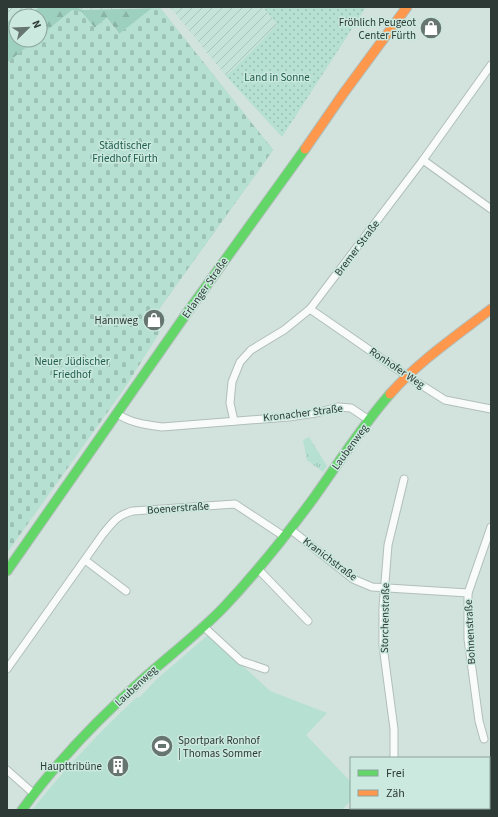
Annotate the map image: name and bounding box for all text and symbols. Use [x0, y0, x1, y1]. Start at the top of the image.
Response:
north arrow [8, 8, 48, 48]
place label: Fröhlich Peugeot Center Fürth [339, 15, 416, 43]
shop icon: Fröhlich Peugeot Center Fürth [418, 15, 444, 41]
text: N [28, 18, 45, 31]
park label: Land in Sonne [244, 70, 310, 85]
park label: Städtischer Friedhof Fürth [92, 138, 158, 166]
street label: Bremer Straße [331, 217, 383, 279]
street label: Erlanger Straße [178, 254, 232, 321]
shop icon: Hannweg [141, 307, 167, 333]
place label: Hannweg [94, 313, 138, 328]
street label: Ronhofer Weg [366, 344, 428, 392]
park label: Neuer Jüdischer Friedhof [35, 354, 110, 382]
street label: Kronacher Straße [262, 401, 344, 425]
street label: Laubenweg [328, 421, 372, 473]
street label: Boenerstraße [146, 498, 210, 518]
street label: Kranichstraße [300, 534, 361, 585]
street label: Storchenstraße [377, 582, 393, 653]
street label: Bohnenstraße [461, 599, 479, 665]
street label: Laubenweg [111, 662, 161, 710]
sports icon: Sportpark Ronhof | Thomas Sommer [149, 733, 175, 759]
place label: Sportpark Ronhof | Thomas Sommer [178, 733, 262, 761]
building icon: Haupttribüne [105, 753, 131, 779]
legend [350, 757, 490, 809]
place label: Haupttribüne [40, 759, 103, 774]
text: Frei [386, 765, 405, 782]
text: Zäh [386, 785, 405, 802]

